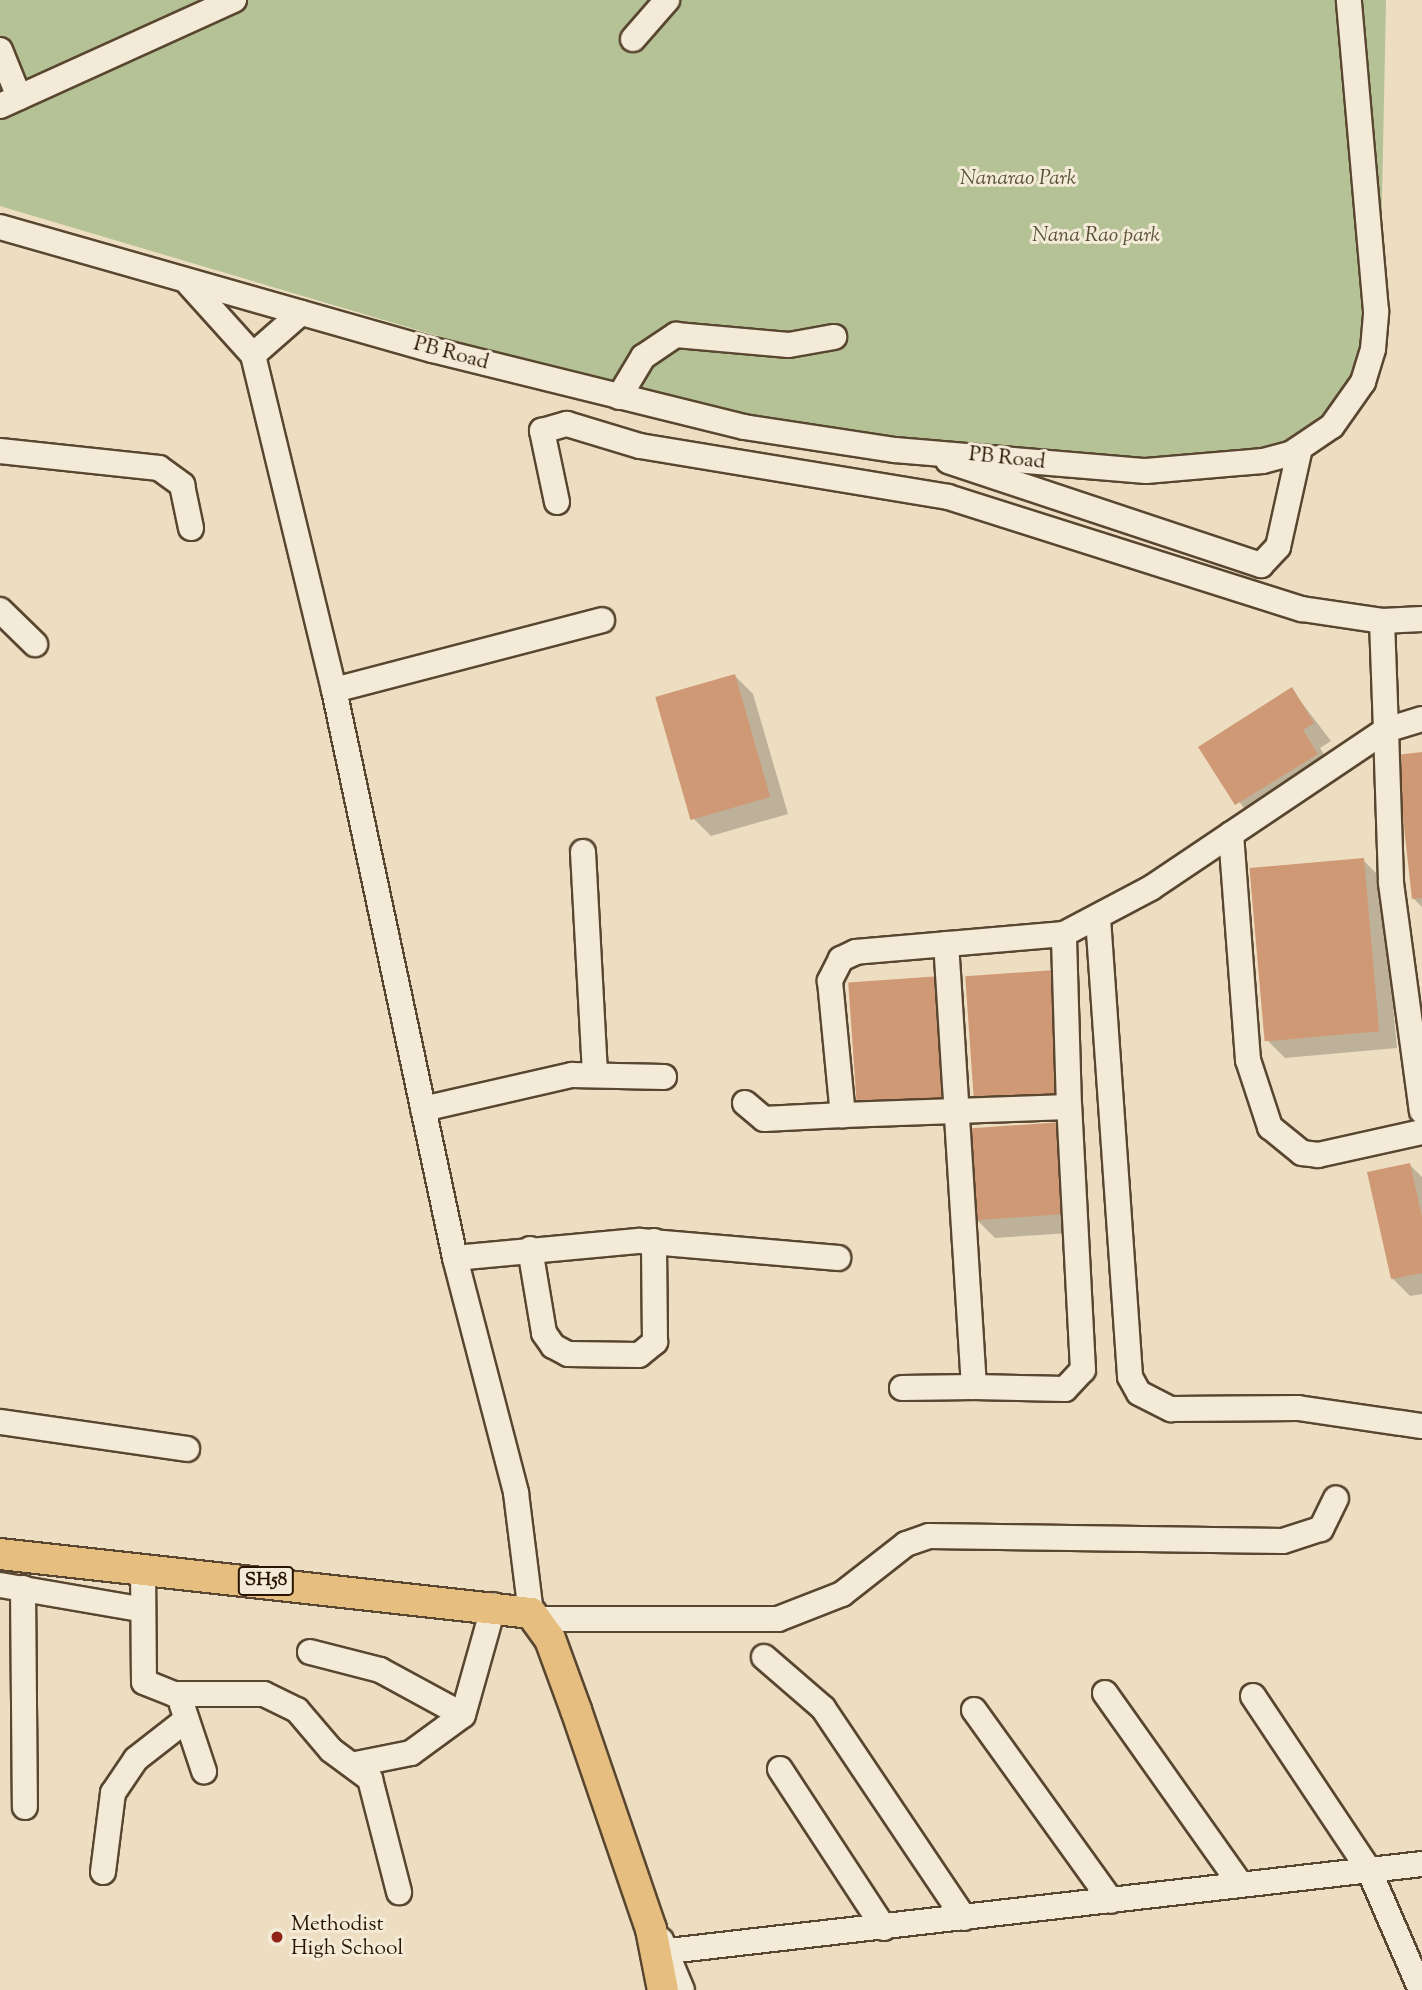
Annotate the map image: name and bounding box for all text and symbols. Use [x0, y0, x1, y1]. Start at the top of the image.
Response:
park label: Nanarao Park [960, 166, 1076, 192]
park label: Nana Rao park [1032, 223, 1160, 249]
street label: PB Road [411, 332, 491, 376]
street label: PB Road [968, 442, 1046, 476]
road number: SH58 [236, 1566, 296, 1596]
place label: Methodist High School [291, 1912, 403, 1962]
marker: Methodist High School [269, 1929, 285, 1945]

